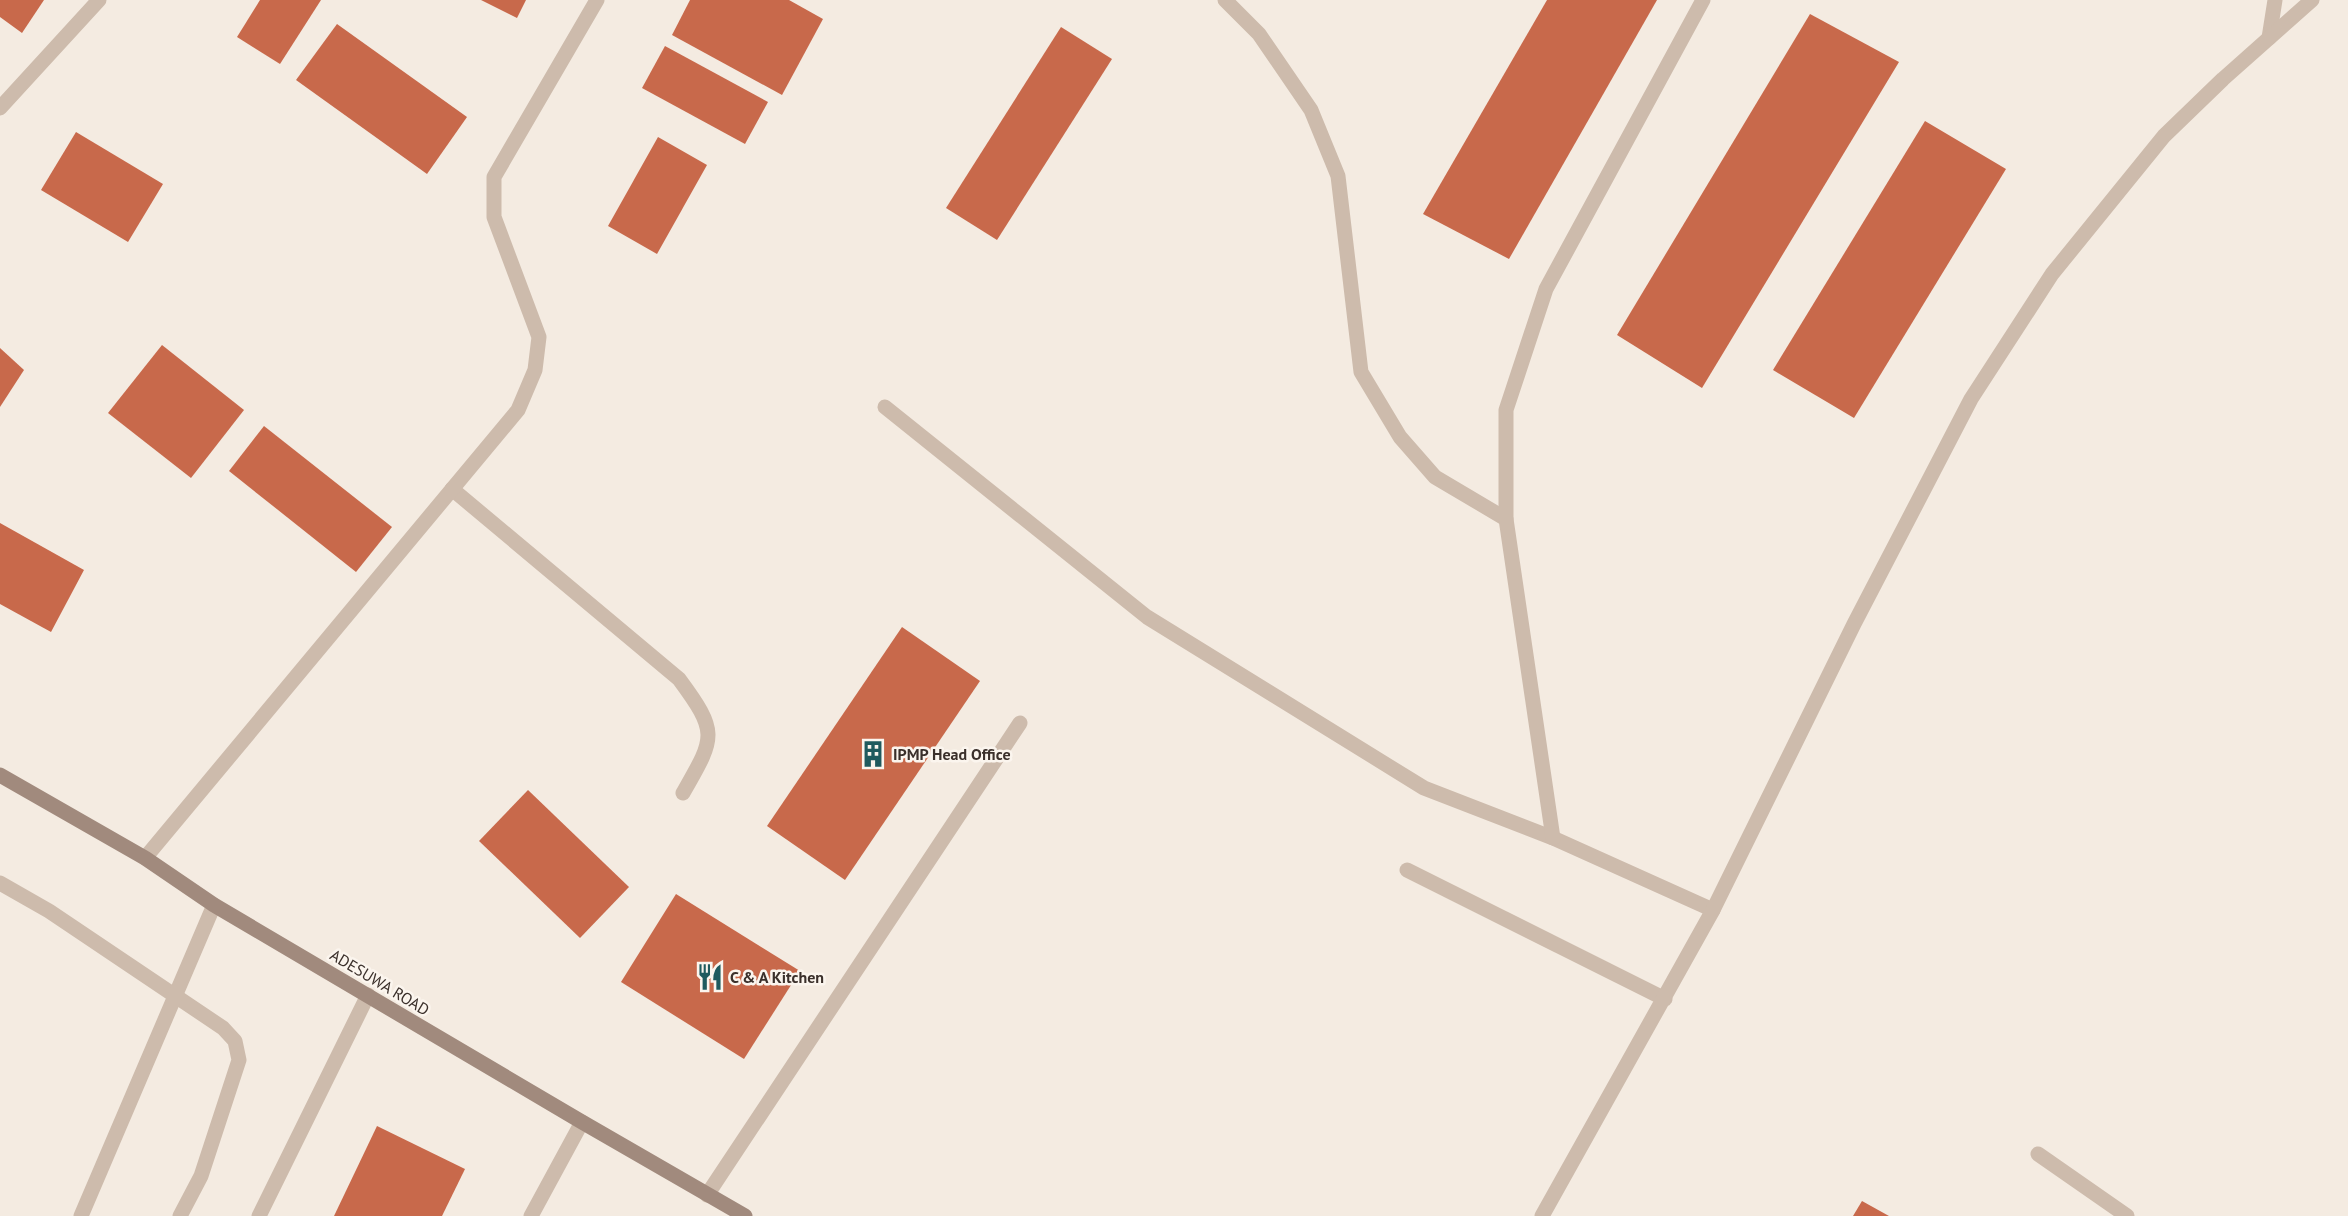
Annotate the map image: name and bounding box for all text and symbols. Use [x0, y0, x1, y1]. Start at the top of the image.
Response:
building icon: IPMP Head Office [858, 739, 888, 769]
place label: IPMP Head Office [893, 744, 1011, 764]
street label: ADESUWA ROAD [327, 945, 433, 1019]
restaurant icon: C & A Kitchen [695, 962, 725, 992]
place label: C & A Kitchen [730, 967, 824, 987]

